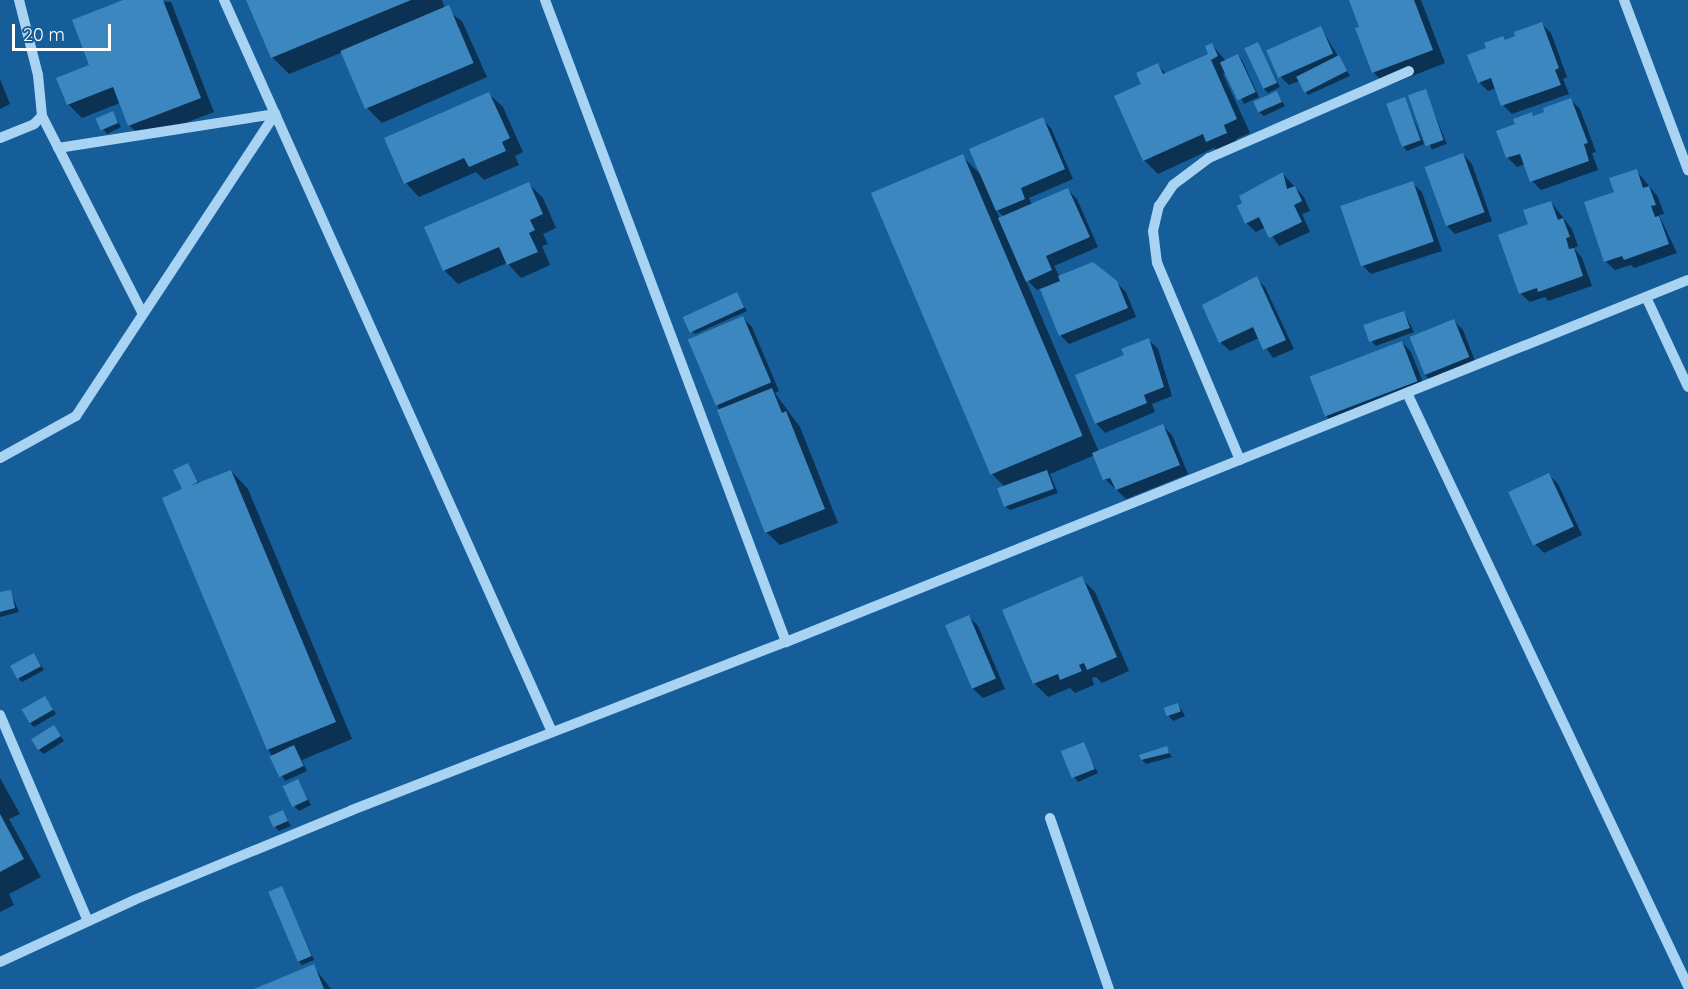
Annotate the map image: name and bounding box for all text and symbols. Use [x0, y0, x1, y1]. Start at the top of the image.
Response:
scale bar [15, 12, 114, 50]
text: 20 m [23, 23, 65, 46]

